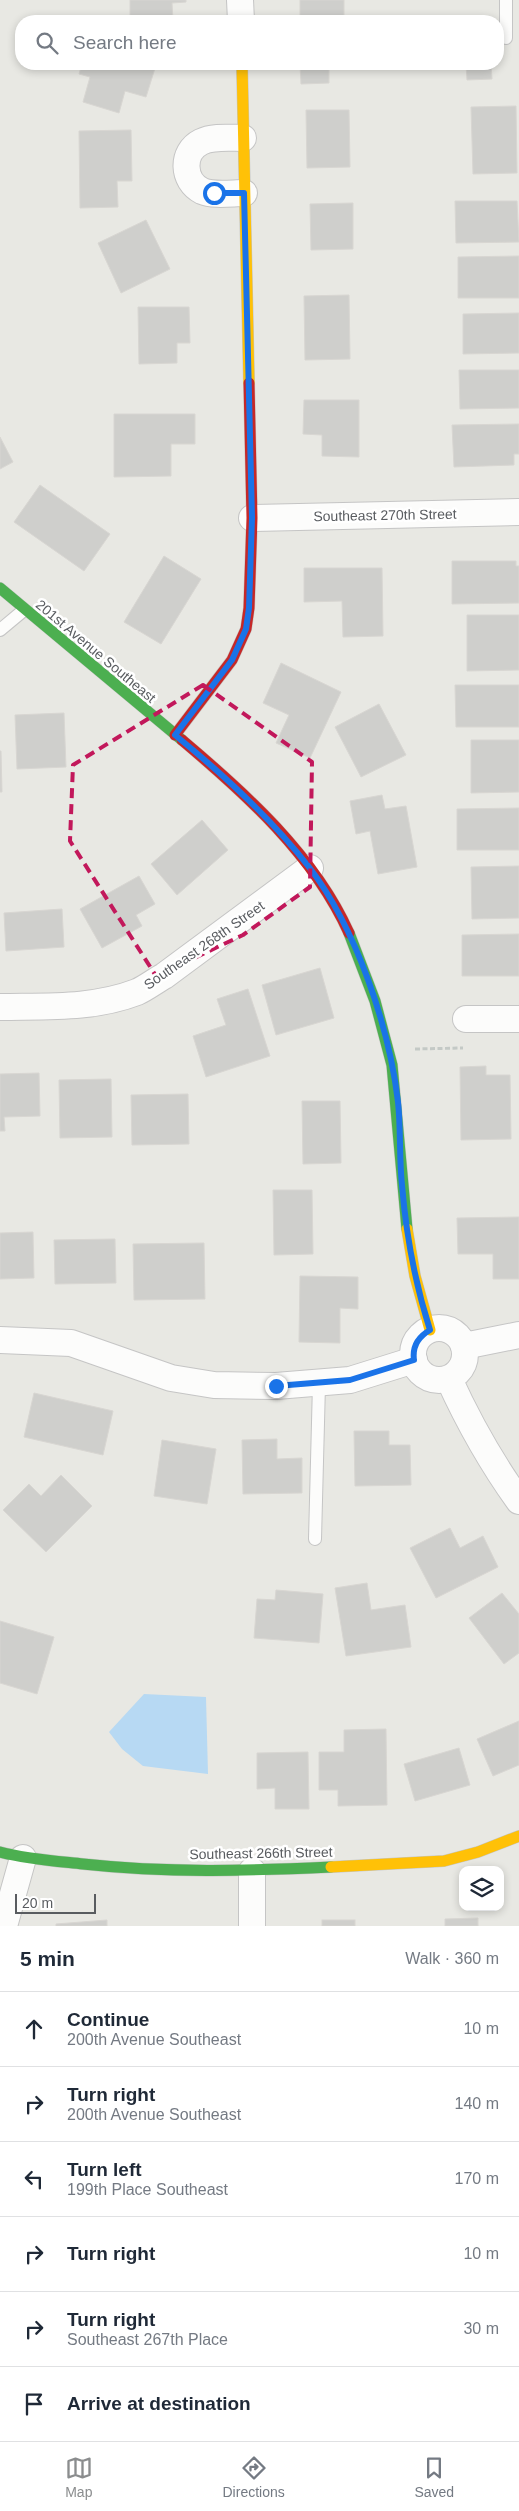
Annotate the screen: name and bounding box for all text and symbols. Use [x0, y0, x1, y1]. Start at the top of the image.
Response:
search box [15, 15, 504, 70]
icon: search [33, 29, 61, 57]
text: Search here [73, 32, 177, 53]
route start [203, 182, 226, 205]
street label: Southeast 270th Street [313, 506, 457, 524]
street label: 201st Avenue Southeast [33, 596, 159, 706]
street label: Southeast 268th Street [141, 897, 267, 993]
route end [265, 1375, 288, 1398]
street label: Southeast 266th Street [189, 1844, 333, 1862]
map controls [459, 1866, 504, 1911]
button: layers [459, 1866, 504, 1911]
scale bar [15, 1891, 96, 1914]
text: 20 m [22, 1895, 53, 1911]
text: 5 min [20, 1947, 75, 1970]
text: Walk · 360 m [405, 1950, 499, 1967]
text: Continue [67, 2009, 149, 2030]
icon: ahead [20, 2015, 48, 2043]
text: 10 m [463, 2020, 499, 2037]
text: 200th Avenue Southeast [67, 2031, 241, 2048]
text: Turn right [67, 2084, 155, 2105]
icon: right [20, 2090, 48, 2118]
text: 140 m [455, 2095, 499, 2112]
text: 200th Avenue Southeast [67, 2106, 241, 2123]
text: Turn left [67, 2159, 142, 2180]
icon: left [20, 2165, 48, 2193]
text: 170 m [455, 2170, 499, 2187]
text: 199th Place Southeast [67, 2181, 228, 2198]
icon: right [20, 2240, 48, 2268]
text: Turn right [67, 2243, 155, 2264]
text: 10 m [463, 2245, 499, 2262]
text: Turn right [67, 2309, 155, 2330]
icon: right [20, 2315, 48, 2343]
text: 30 m [463, 2320, 499, 2337]
text: Southeast 267th Place [67, 2331, 228, 2348]
icon: arrive [20, 2390, 48, 2418]
text: Arrive at destination [67, 2393, 251, 2414]
tab: Map [65, 2454, 93, 2500]
tab: Directions [223, 2454, 285, 2500]
tab: Saved [414, 2454, 454, 2500]

